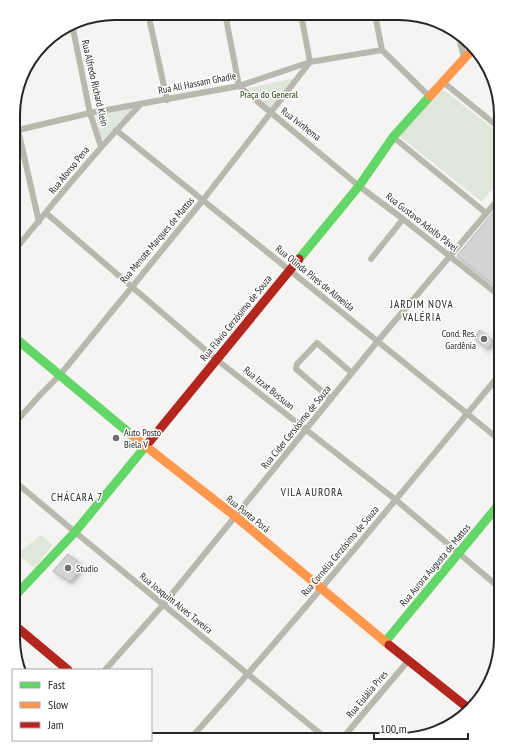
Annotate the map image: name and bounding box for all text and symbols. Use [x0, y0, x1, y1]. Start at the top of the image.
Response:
street label: Rua Alfredo Richard Klein [79, 38, 111, 128]
street label: Rua Ali Hassam Ghadie [157, 69, 237, 97]
park label: Praça do General [240, 88, 299, 101]
street label: Rua Ivinhema [278, 104, 324, 144]
street label: Rua Afonso Pena [46, 144, 92, 196]
street label: Rua Gustavo Adolfo Pável [383, 190, 461, 255]
street label: Rua Menote Marques de Mattos [117, 194, 197, 286]
street label: Rua Olinda Pires de Almeida [273, 242, 357, 314]
street label: Rua Flávio Cerzósimo de Souza [197, 272, 275, 364]
district label: JARDIM NOVA VALÉRIA [389, 297, 454, 324]
place label: Cond. Res. Gardênia [442, 327, 476, 352]
marker: Cond. Res. Gardênia [479, 334, 489, 344]
street label: Rua Izzat Bussuan [241, 363, 297, 413]
street label: Rua Cider Cersósimo de Souza [258, 383, 334, 471]
place label: Auto Posto Biela V [124, 426, 161, 451]
marker: Auto Posto Biela V [111, 433, 121, 443]
district label: VILA AURORA [280, 485, 343, 499]
district label: CHÁCARA 7 [51, 490, 103, 504]
street label: Rua Ponta Porã [224, 492, 272, 536]
street label: Rua Cornélia Cerzósimo de Souza [298, 503, 382, 599]
street label: Rua Aurora Augusta de Mattos [397, 521, 474, 609]
place label: Studio [76, 562, 98, 575]
marker: Studio [63, 563, 73, 573]
street label: Rua Joaquim Alves Taveira [137, 570, 215, 636]
street label: Rua Eulália Pires [343, 667, 391, 720]
legend [12, 669, 152, 741]
text: Fast [48, 677, 66, 692]
text: Slow [48, 697, 69, 712]
scale bar [374, 715, 468, 741]
text: Jam [47, 717, 64, 732]
text: 100 m [380, 721, 407, 736]

